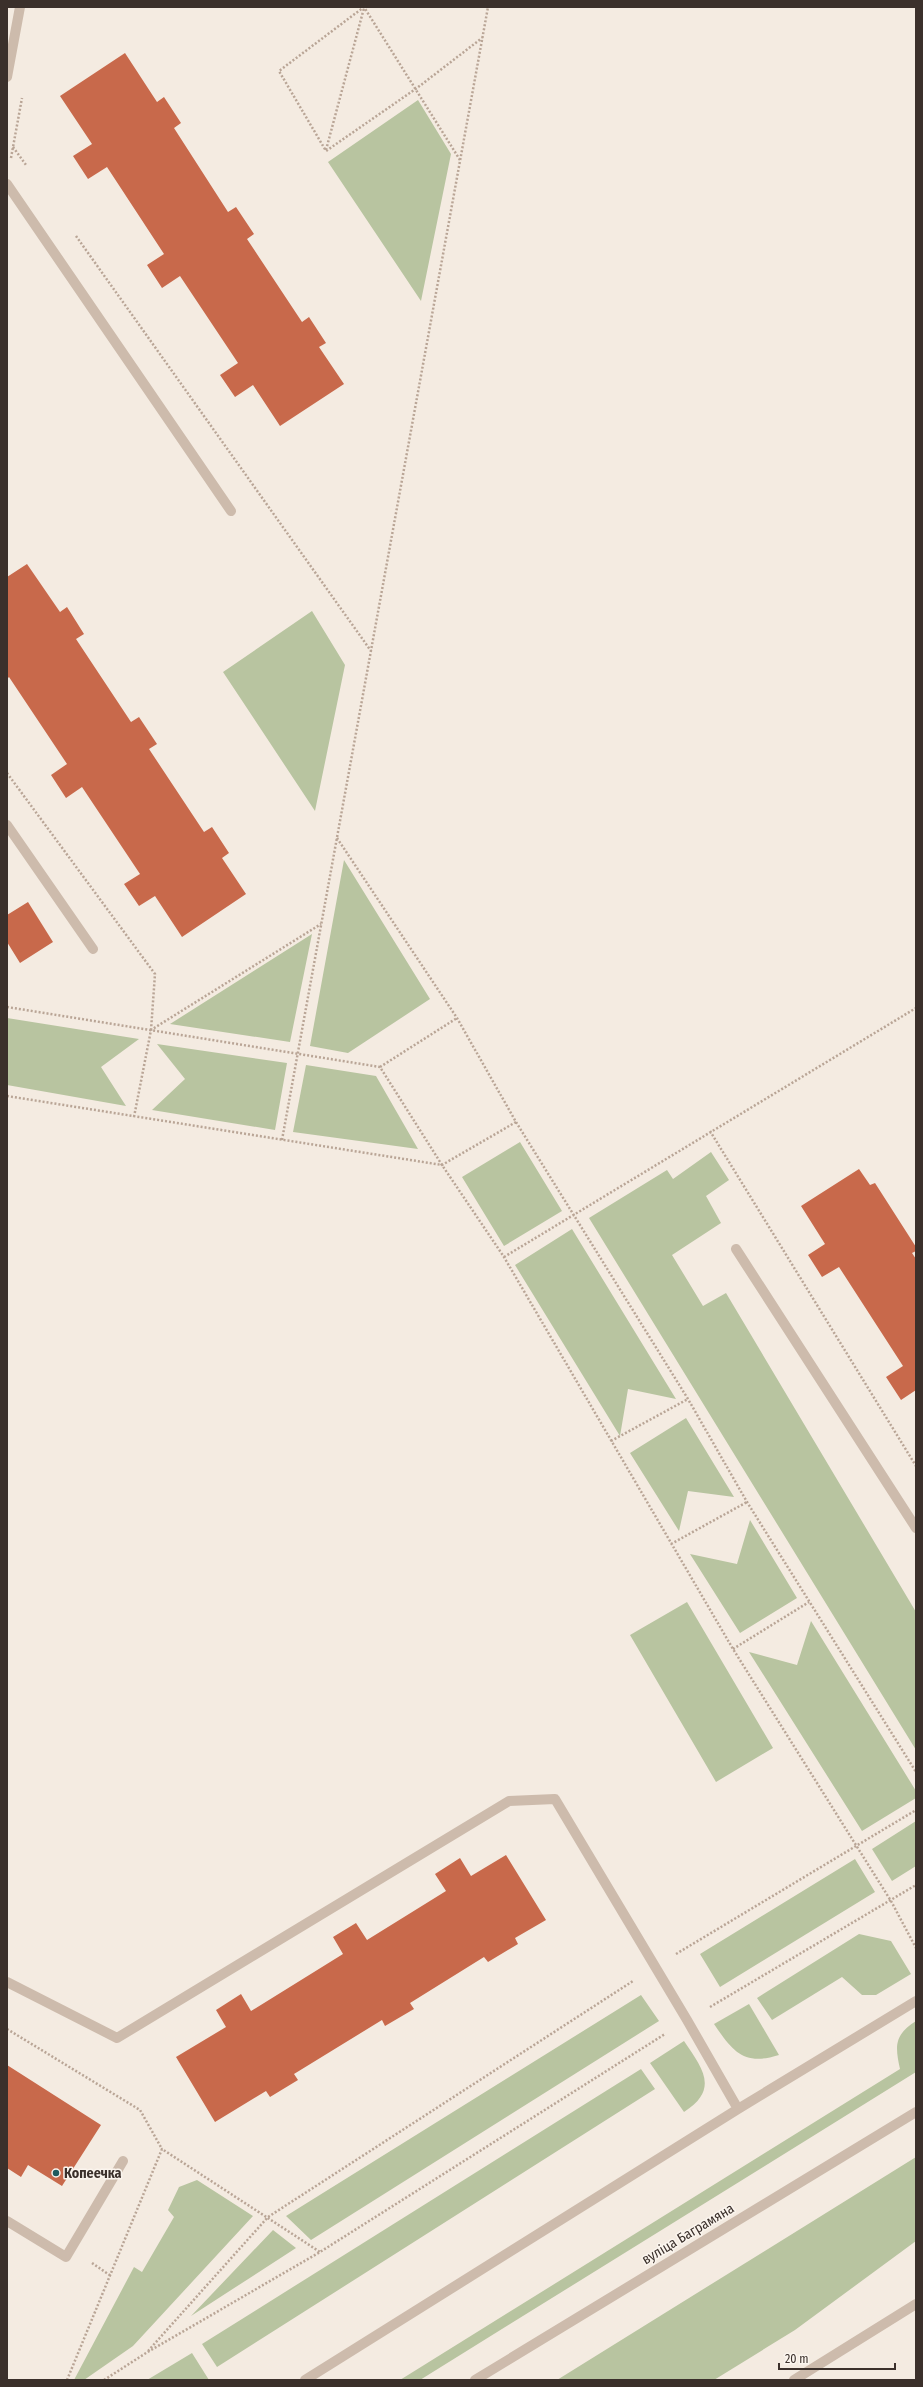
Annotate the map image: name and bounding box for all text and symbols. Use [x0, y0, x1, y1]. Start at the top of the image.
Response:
place label: Копеечка [64, 2165, 122, 2182]
marker: Копеечка [51, 2168, 61, 2178]
street label: вуліца Баграмяна [639, 2200, 737, 2268]
scale bar [779, 2345, 895, 2371]
text: 20 m [785, 2352, 809, 2366]

